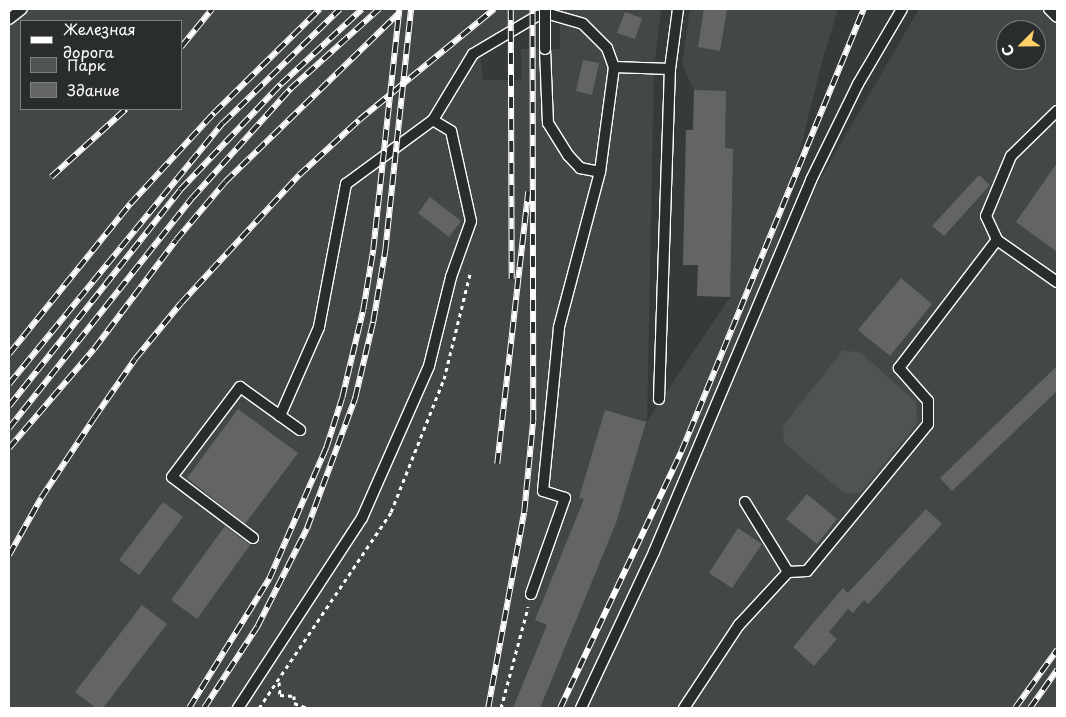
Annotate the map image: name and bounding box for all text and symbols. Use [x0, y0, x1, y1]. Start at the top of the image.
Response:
text: Железная дорога [63, 17, 136, 63]
legend [20, 20, 182, 110]
north arrow [996, 20, 1046, 70]
text: С [996, 42, 1019, 60]
text: Парк [67, 53, 106, 76]
text: Здание [67, 78, 120, 101]

